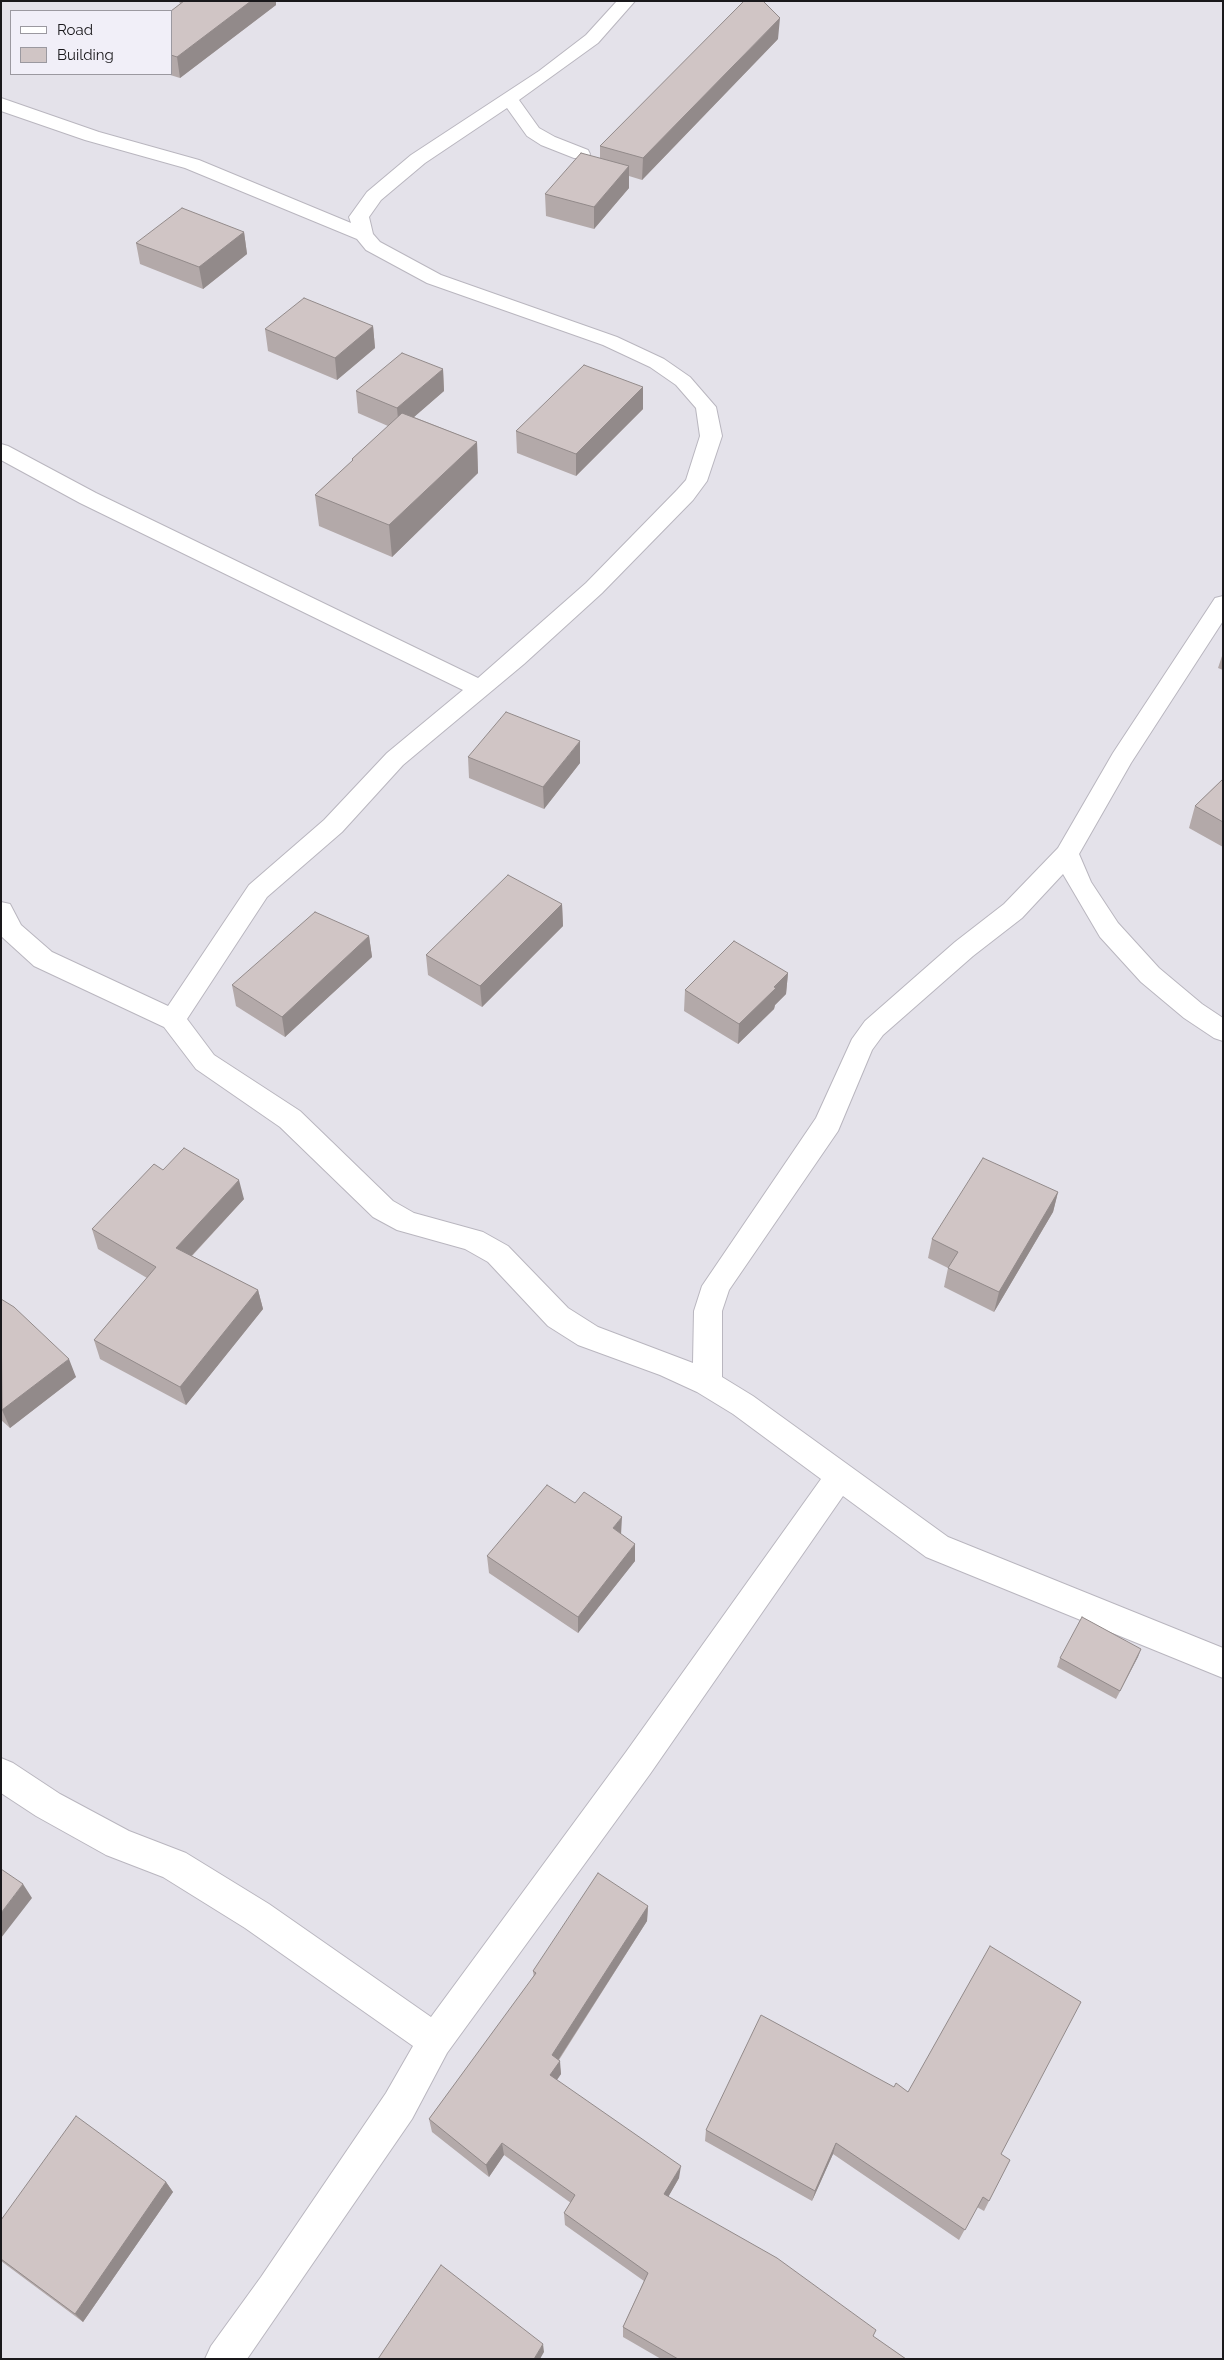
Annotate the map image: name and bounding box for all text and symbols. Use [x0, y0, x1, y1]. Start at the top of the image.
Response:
legend [10, 10, 172, 75]
text: Road [57, 21, 93, 39]
text: Building [57, 46, 114, 64]

